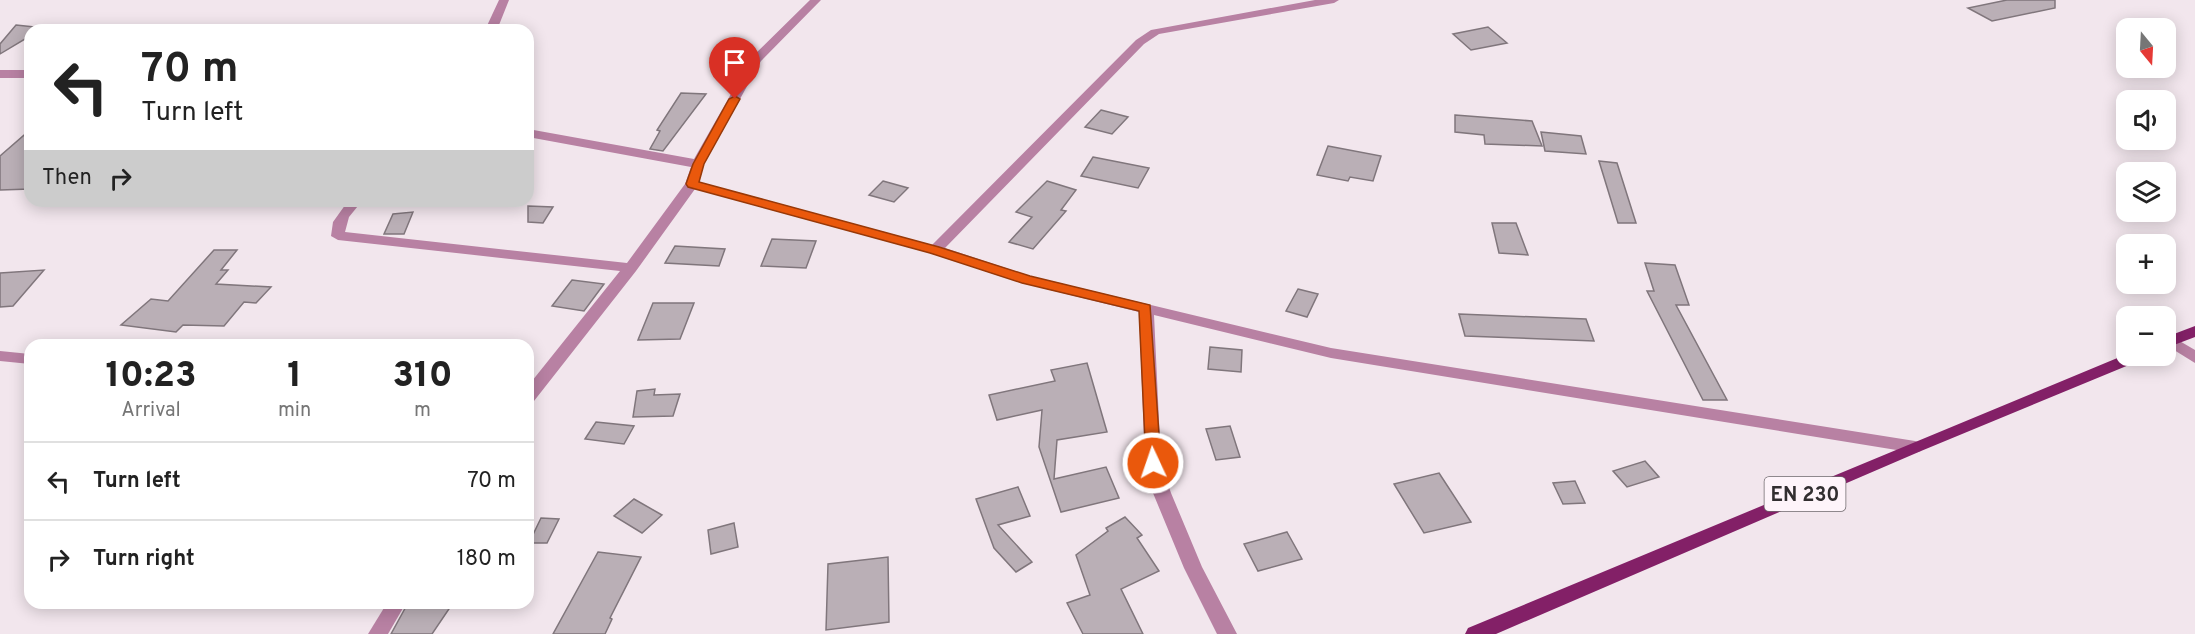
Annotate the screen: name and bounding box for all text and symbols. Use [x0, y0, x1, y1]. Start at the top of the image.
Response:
north arrow [2116, 18, 2176, 78]
map controls [2116, 18, 2176, 366]
pin [709, 37, 760, 99]
text: 70 m [141, 44, 239, 97]
icon: arrive [718, 46, 751, 79]
icon: left [42, 48, 120, 126]
button: sound [2116, 90, 2176, 150]
text: Turn left [141, 96, 243, 130]
icon: right [104, 162, 137, 195]
button: layers [2116, 162, 2176, 222]
text: Then [42, 165, 92, 192]
button: + [2116, 234, 2176, 294]
button: − [2116, 306, 2176, 366]
text: 10:23 [105, 354, 197, 400]
text: 1 [287, 354, 302, 400]
text: 310 [393, 354, 453, 400]
text: Arrival [121, 398, 181, 424]
text: min [278, 398, 311, 424]
text: m [414, 398, 431, 424]
position arrow [1121, 431, 1185, 495]
icon: left [42, 465, 75, 498]
text: Turn left [93, 468, 181, 495]
text: 70 m [467, 468, 516, 495]
road number: EN 230 [1764, 477, 1846, 511]
icon: right [42, 543, 75, 576]
text: Turn right [93, 546, 195, 573]
text: 180 m [457, 546, 516, 573]

